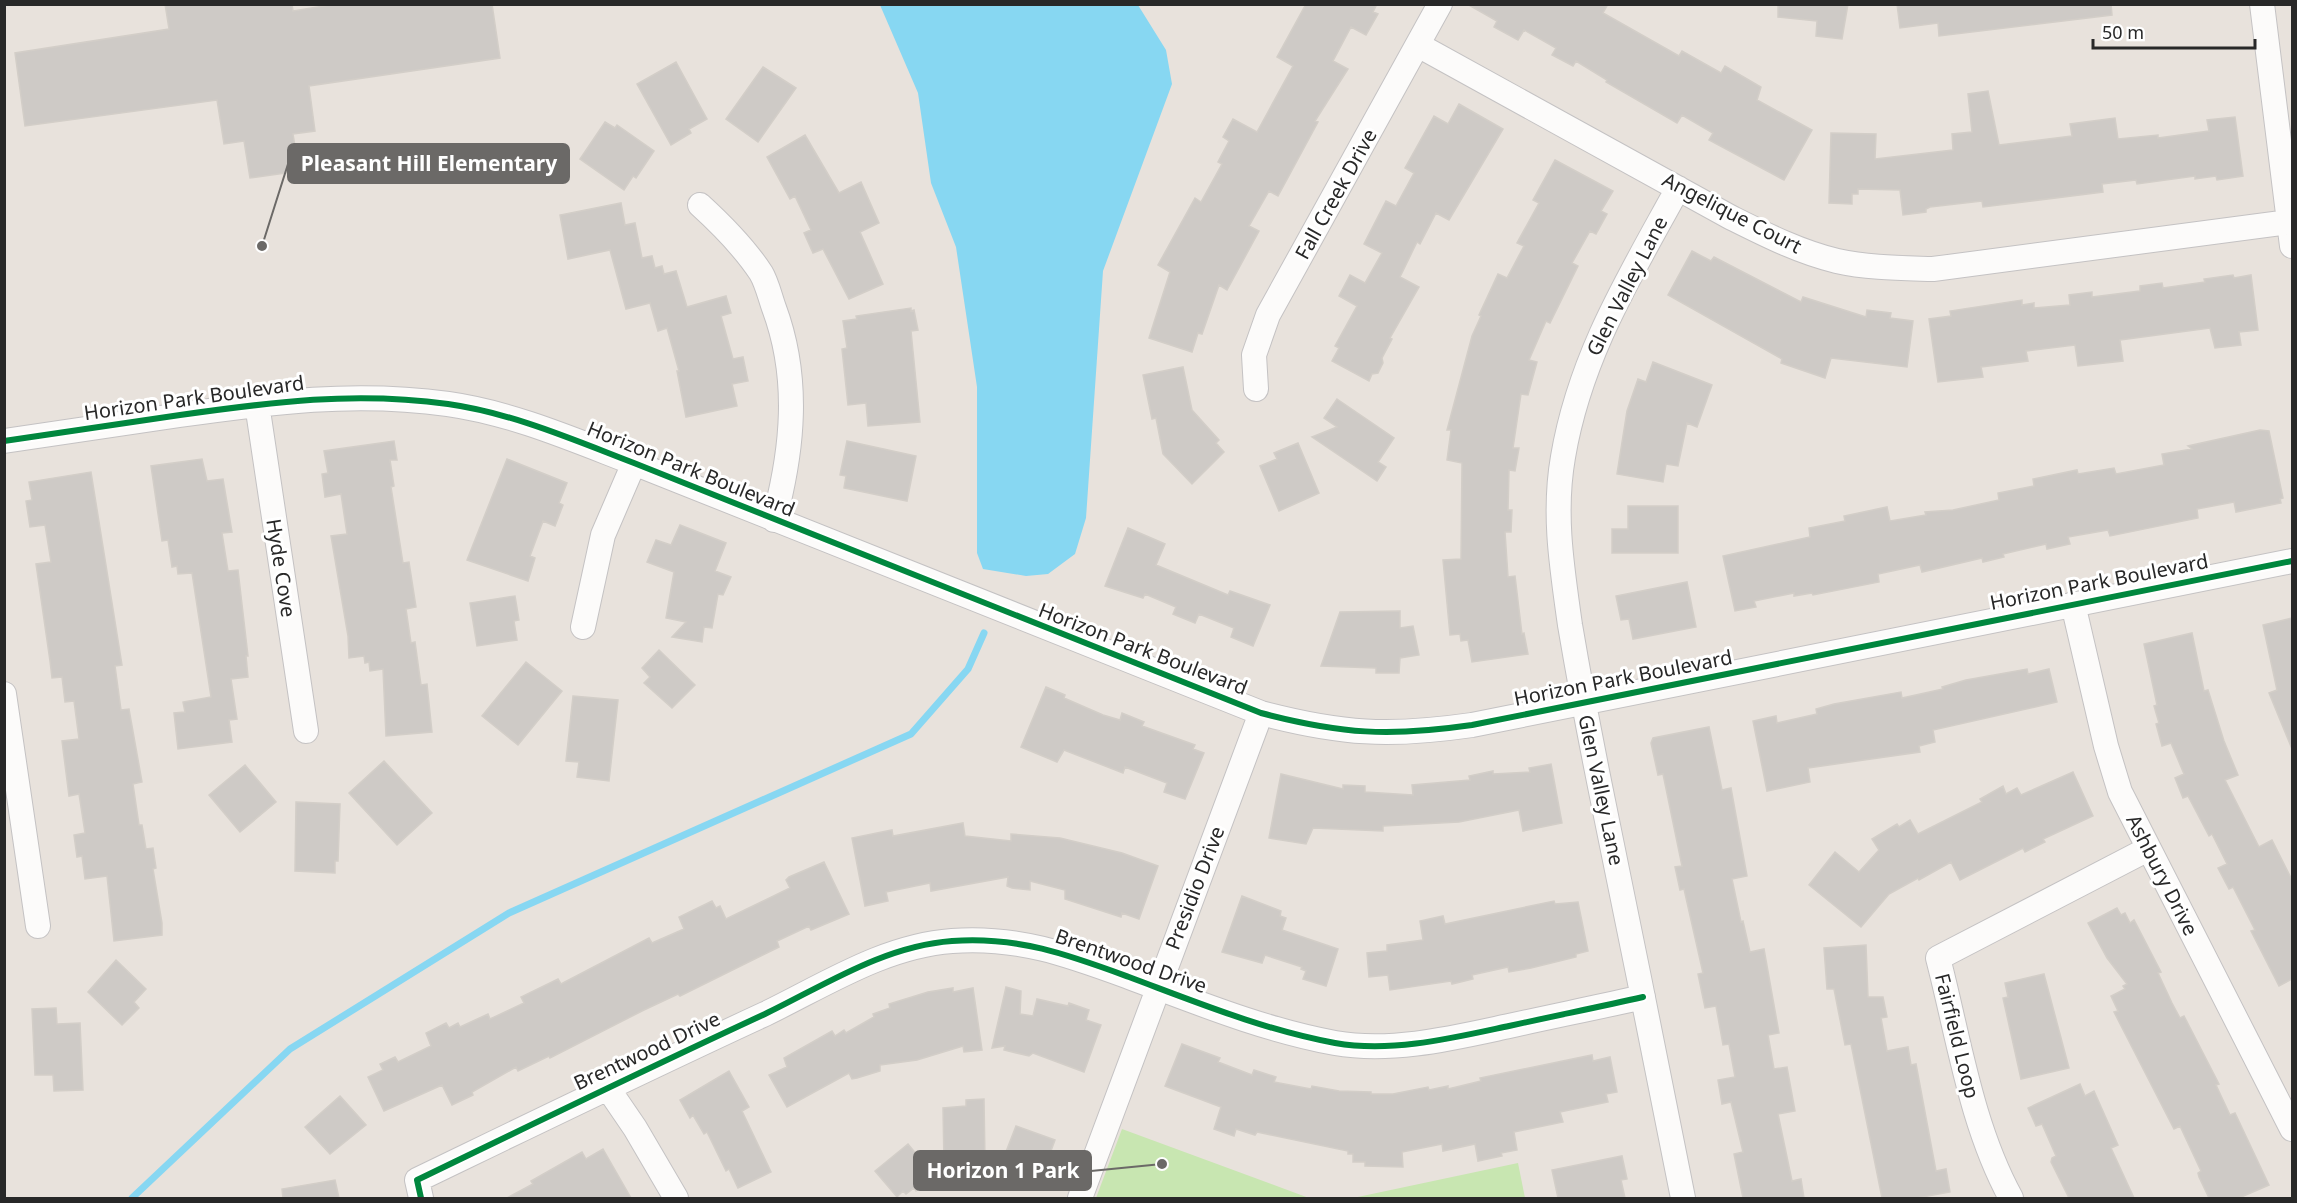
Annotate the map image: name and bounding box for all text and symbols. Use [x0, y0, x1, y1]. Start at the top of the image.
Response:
scale bar [2093, 12, 2255, 50]
text: 50 m [2102, 20, 2144, 44]
street label: Fall Creek Drive [1288, 124, 1383, 264]
callout: Pleasant Hill Elementary [288, 144, 569, 183]
text: Pleasant Hill Elementary [301, 149, 557, 177]
street label: Angelique Court [1658, 166, 1806, 259]
street label: Glen Valley Lane [1580, 211, 1673, 360]
street label: Horizon Park Boulevard [82, 369, 306, 426]
street label: Horizon Park Boulevard [583, 414, 799, 523]
street label: Hyde Cove [260, 517, 303, 619]
street label: Horizon Park Boulevard [1987, 547, 2210, 616]
street label: Horizon Park Boulevard [1035, 596, 1252, 701]
street label: Horizon Park Boulevard [1511, 643, 1734, 712]
street label: Glen Valley Lane [1572, 712, 1631, 868]
street label: Ashbury Drive [2120, 810, 2205, 940]
street label: Presidio Drive [1159, 822, 1230, 953]
street label: Brentwood Drive [1052, 922, 1211, 999]
street label: Fairfield Loop [1929, 971, 1986, 1101]
street label: Brentwood Drive [569, 1005, 724, 1096]
callout: Horizon 1 Park [914, 1151, 1091, 1190]
text: Horizon 1 Park [927, 1156, 1080, 1184]

